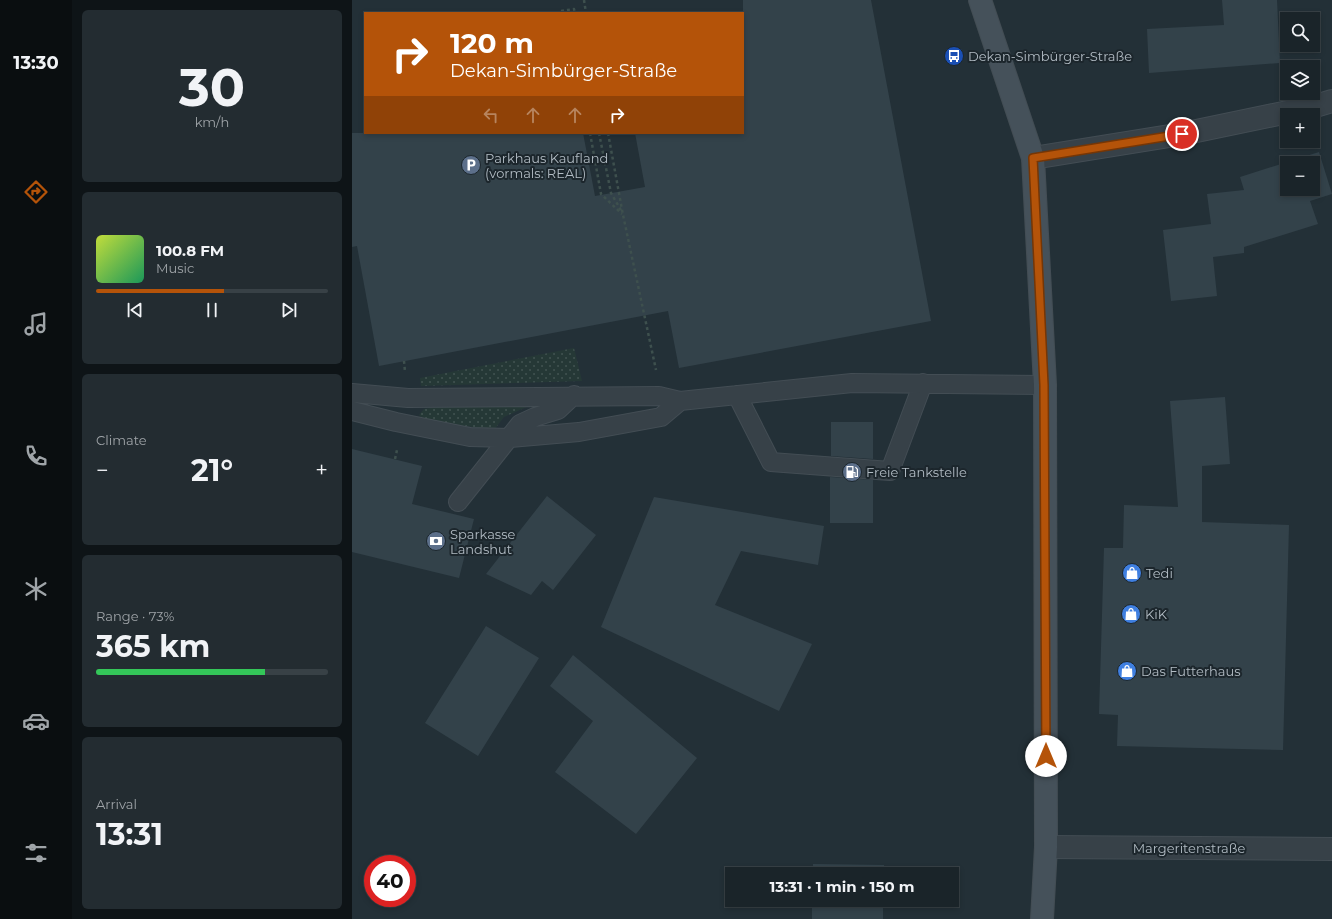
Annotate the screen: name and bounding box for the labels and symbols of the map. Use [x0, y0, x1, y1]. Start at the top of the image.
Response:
bus stop icon: Dekan-Simbürger-Straße [943, 45, 965, 67]
place label: Dekan-Simbürger-Straße [968, 48, 1132, 64]
pin [1165, 117, 1199, 151]
place label: Parkhaus Kaufland (vormals: REAL) [485, 150, 608, 181]
parking icon: Parkhaus Kaufland (vormals: REAL) [460, 154, 482, 176]
fuel station icon: Freie Tankstelle [841, 461, 863, 483]
place label: Freie Tankstelle [866, 464, 967, 480]
place label: Sparkasse Landshut [450, 526, 516, 557]
bank icon: Sparkasse Landshut [425, 530, 447, 552]
shop icon: Tedi [1121, 562, 1143, 584]
place label: Tedi [1146, 565, 1173, 581]
shop icon: KiK [1120, 603, 1142, 625]
place label: KiK [1145, 606, 1168, 622]
shop icon: Das Futterhaus [1116, 660, 1138, 682]
place label: Das Futterhaus [1141, 663, 1241, 679]
position arrow [1025, 735, 1067, 777]
street label: Margeritenstraße [1133, 840, 1245, 856]
speed limit sign: 40 [364, 855, 416, 907]

